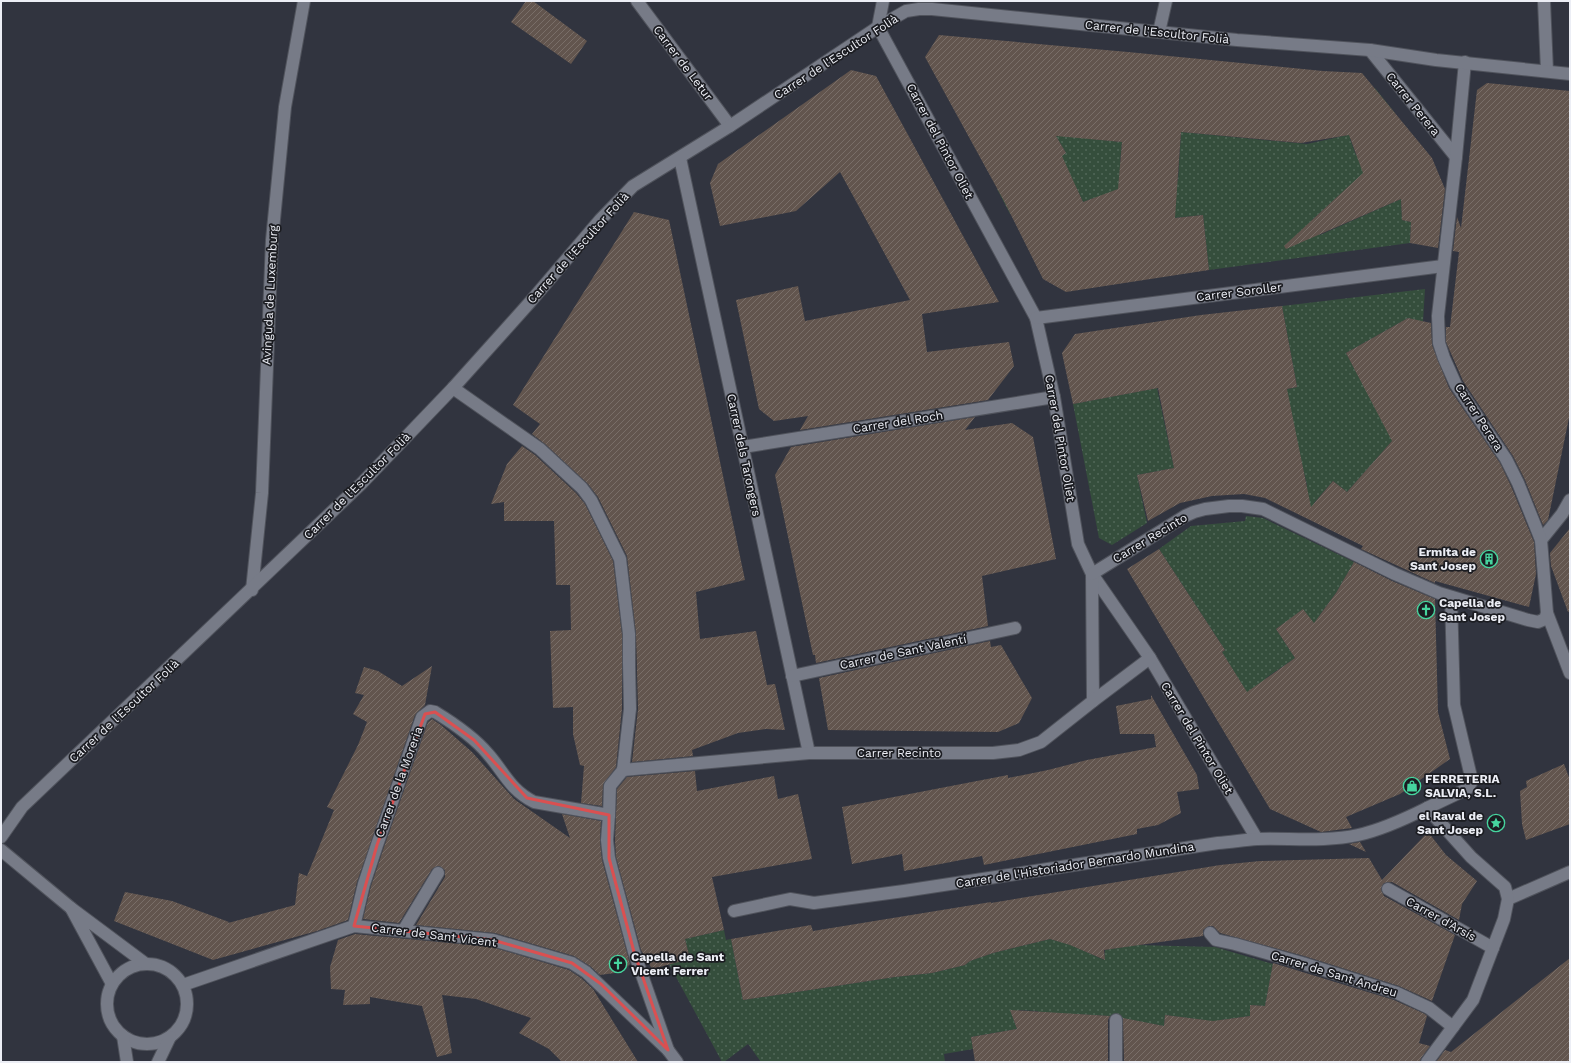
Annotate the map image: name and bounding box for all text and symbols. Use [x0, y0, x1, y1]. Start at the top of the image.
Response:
street label: Carrer de l'Escultor Folià [771, 12, 901, 102]
street label: Carrer de l'Escultor Folià [1084, 17, 1230, 47]
street label: Carrer de Letur [650, 23, 716, 103]
street label: Carrer Perera [1383, 69, 1443, 139]
street label: Carrer del Pintor Oliet [904, 81, 976, 201]
street label: Carrer de l'Escultor Folià [524, 189, 632, 307]
street label: Avinguda de Luxemburg [259, 224, 281, 365]
street label: Carrer Soroller [1195, 280, 1283, 304]
street label: Carrer del Pintor Oliet [1042, 374, 1078, 502]
street label: Carrer Perera [1452, 381, 1506, 454]
street label: Carrer dels Tarongers [724, 392, 764, 518]
street label: Carrer del Roch [852, 408, 944, 436]
street label: Carrer de l'Escultor Folià [301, 430, 413, 542]
street label: Carrer Recinto [1110, 510, 1190, 566]
place label: Ermita de Sant Josep [1410, 545, 1476, 573]
building icon: Ermita de Sant Josep [1479, 549, 1499, 569]
place label: Capella de Sant Josep [1439, 596, 1505, 624]
church icon: Capella de Sant Josep [1416, 600, 1436, 620]
street label: Carrer de Sant Valentí [838, 632, 968, 672]
street label: Carrer de l'Escultor Folià [66, 656, 182, 766]
street label: Carrer del Pintor Oliet [1158, 679, 1236, 797]
street label: Carrer de la Moreria [372, 724, 426, 839]
street label: Carrer Recinto [857, 746, 941, 760]
place label: FERRETERIA SALVIA, S.L. [1425, 772, 1501, 800]
shop icon: FERRETERIA SALVIA, S.L. [1402, 776, 1422, 796]
place label: el Raval de Sant Josep [1417, 809, 1483, 837]
place icon: el Raval de Sant Josep [1486, 813, 1506, 833]
street label: Carrer de l'Historiador Bernardo Mundina [955, 839, 1195, 891]
street label: Carrer d'Arsís [1404, 894, 1478, 944]
street label: Carrer de Sant Vicent [371, 920, 497, 950]
street label: Carrer de Sant Andreu [1269, 948, 1399, 1000]
place label: Capella de Sant Vicent Ferrer [631, 950, 725, 978]
church icon: Capella de Sant Vicent Ferrer [608, 954, 628, 974]

